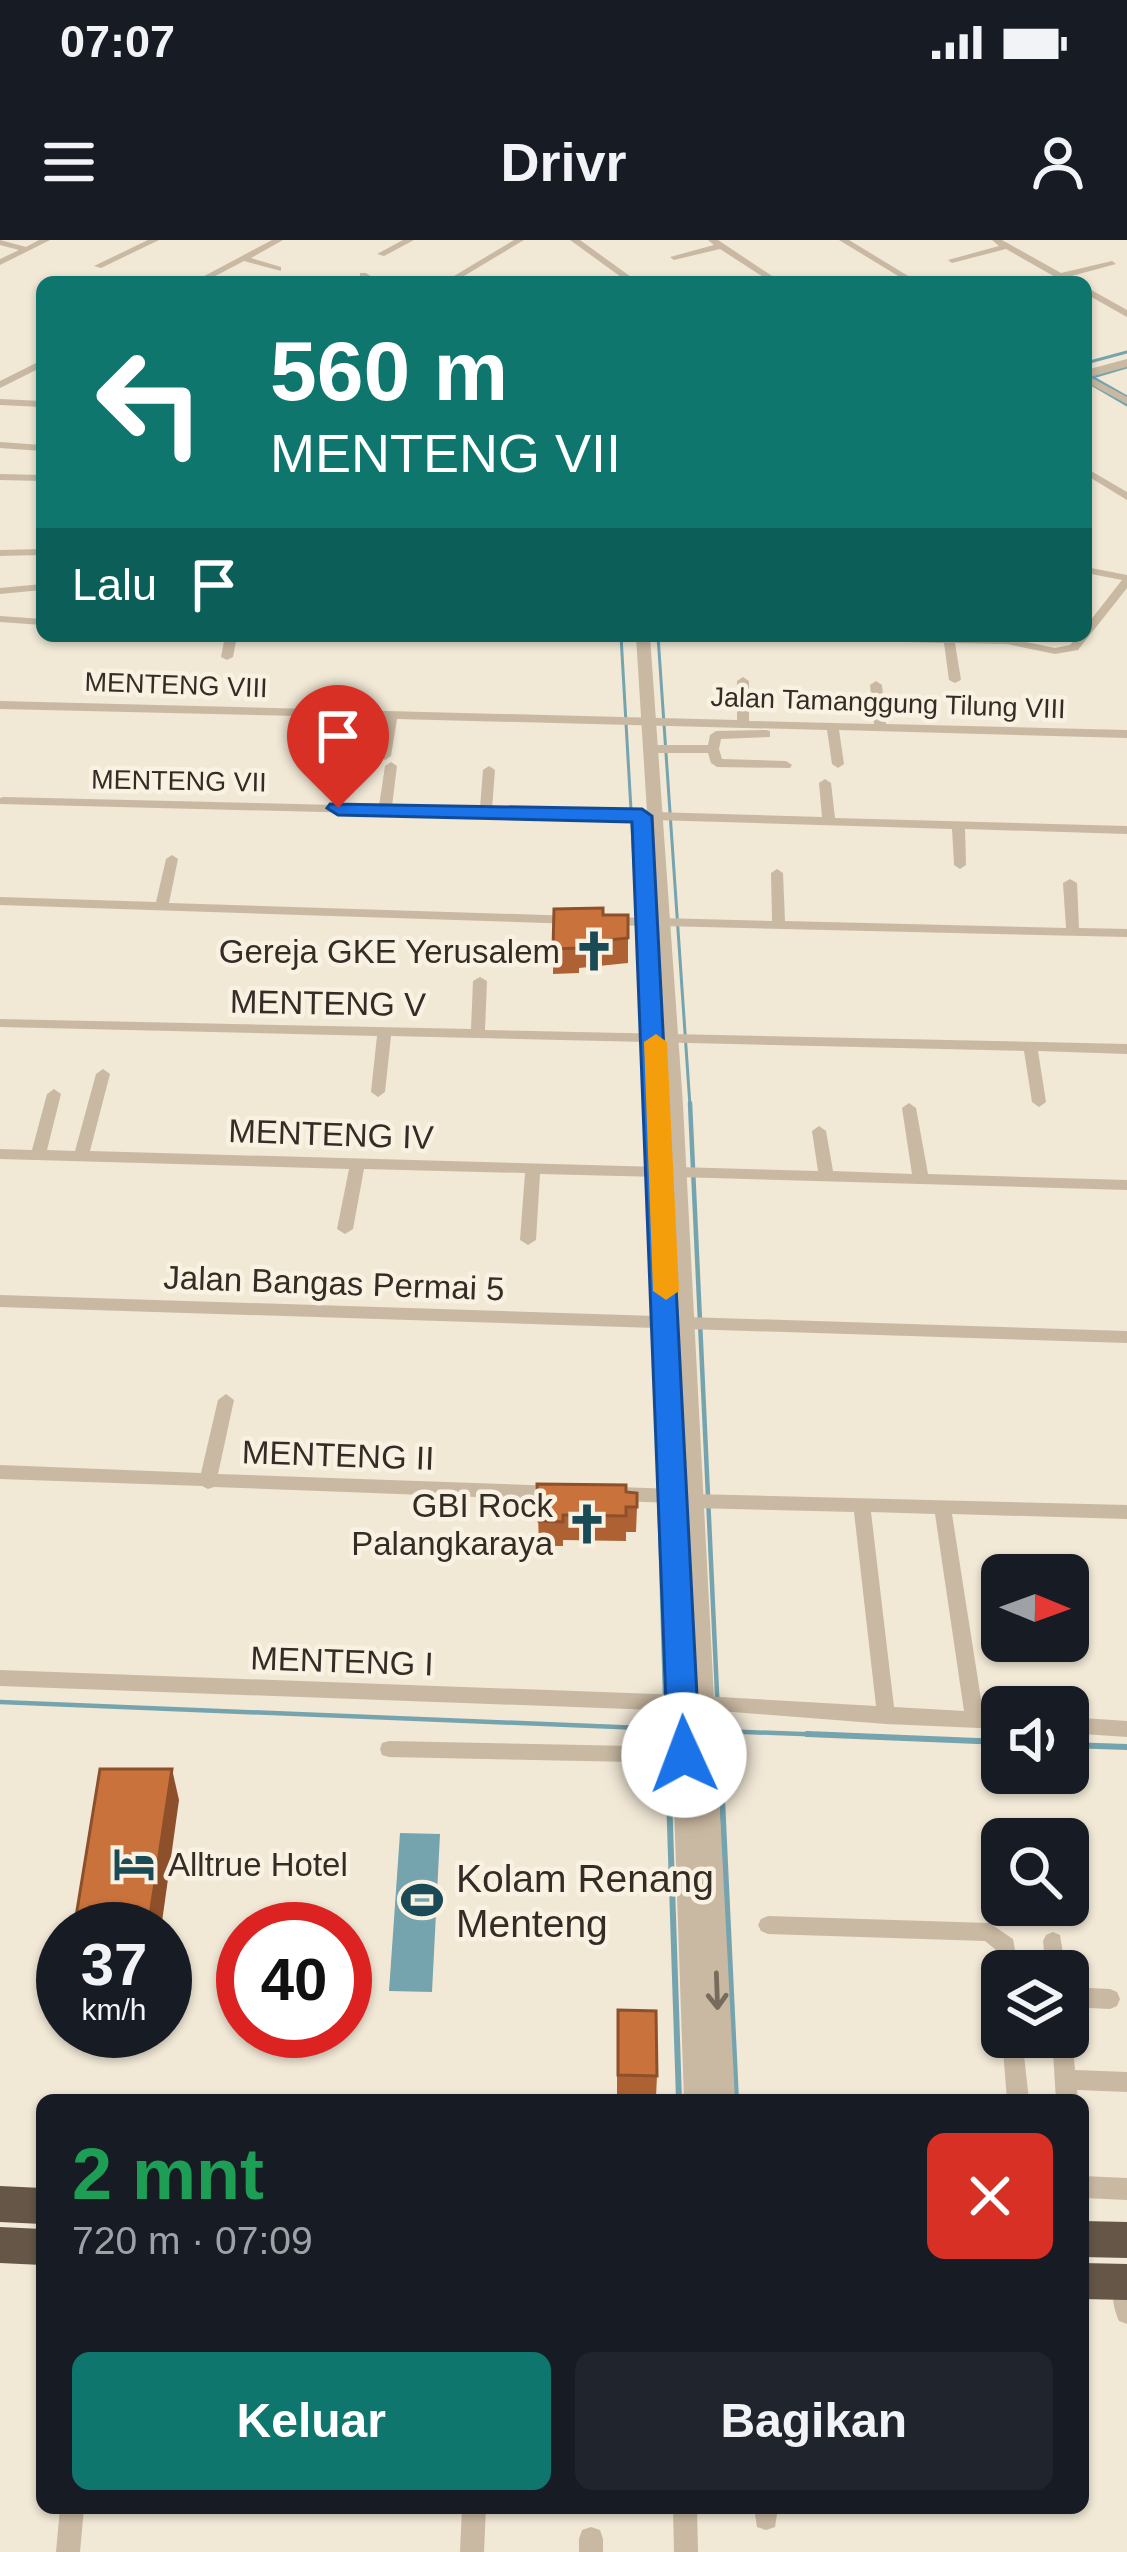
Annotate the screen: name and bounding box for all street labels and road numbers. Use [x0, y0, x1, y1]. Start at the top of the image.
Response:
street label: MENTENG VIII [84, 667, 268, 703]
street label: Jalan Tamanggung Tilung VIII [710, 682, 1066, 724]
street label: MENTENG VII [91, 764, 267, 798]
street label: MENTENG V [230, 983, 426, 1023]
street label: MENTENG IV [228, 1112, 434, 1156]
street label: Jalan Bangas Permai 5 [163, 1259, 505, 1307]
street label: MENTENG II [241, 1433, 435, 1477]
street label: MENTENG I [250, 1639, 434, 1683]

